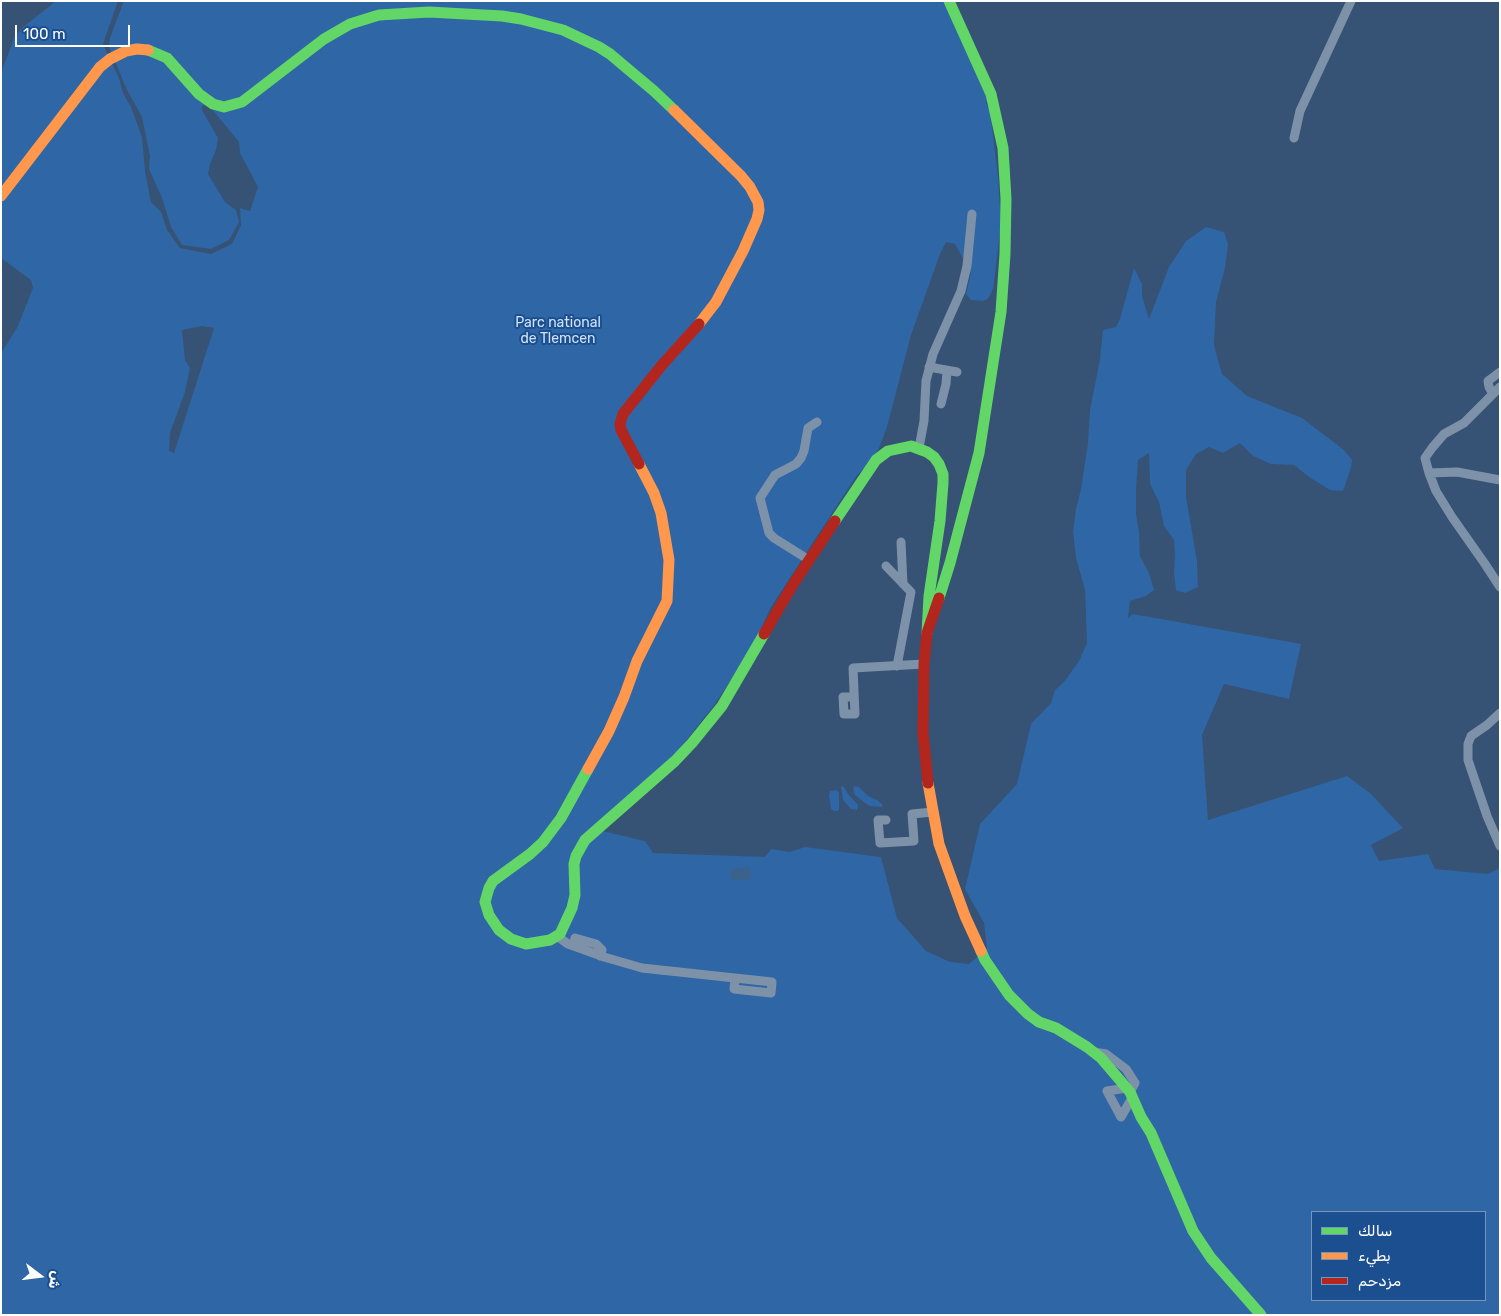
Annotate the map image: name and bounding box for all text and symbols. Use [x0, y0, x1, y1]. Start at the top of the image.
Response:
scale bar [18, 15, 132, 47]
text: 100 m [23, 25, 65, 43]
park label: Parc national de Tlemcen [515, 315, 601, 348]
legend [1311, 1211, 1486, 1301]
text: سالك [1358, 1222, 1393, 1240]
text: بطيء [1358, 1247, 1391, 1265]
north arrow [15, 1251, 65, 1301]
text: ش [44, 1269, 65, 1291]
text: مزدحم [1358, 1272, 1401, 1290]

